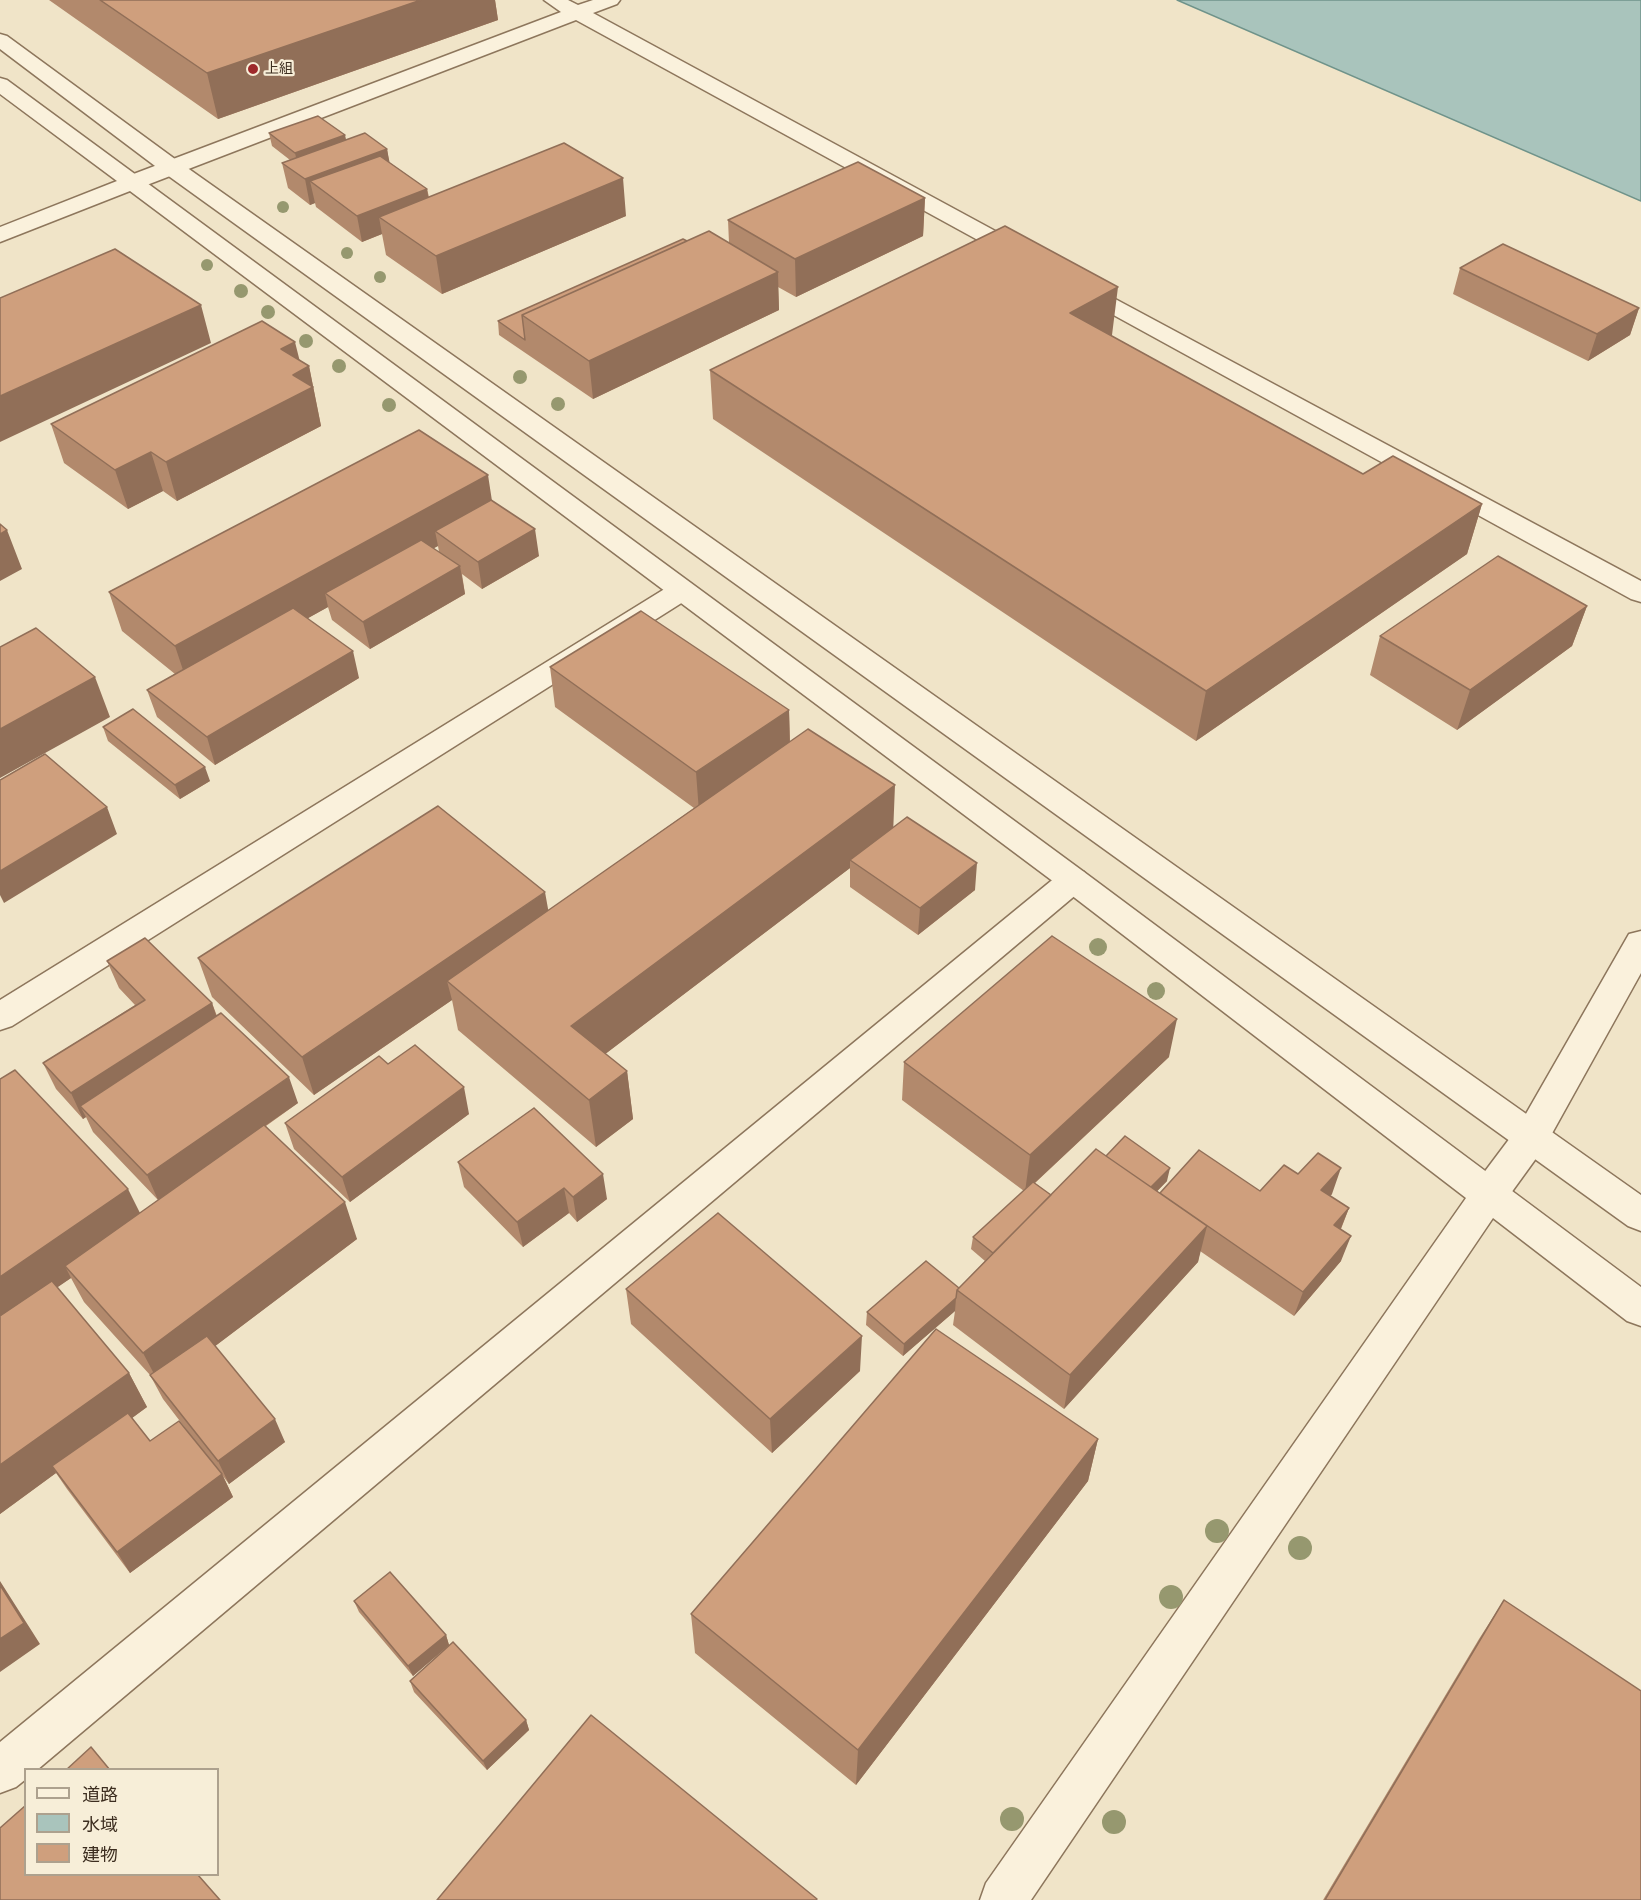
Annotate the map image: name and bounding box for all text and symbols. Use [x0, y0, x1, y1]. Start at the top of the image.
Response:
place label: 上組 [265, 61, 293, 77]
marker: 上組 [246, 62, 260, 76]
legend [24, 1768, 219, 1876]
text: 道路 [82, 1782, 118, 1806]
text: 水域 [82, 1812, 118, 1836]
text: 建物 [82, 1842, 118, 1866]

